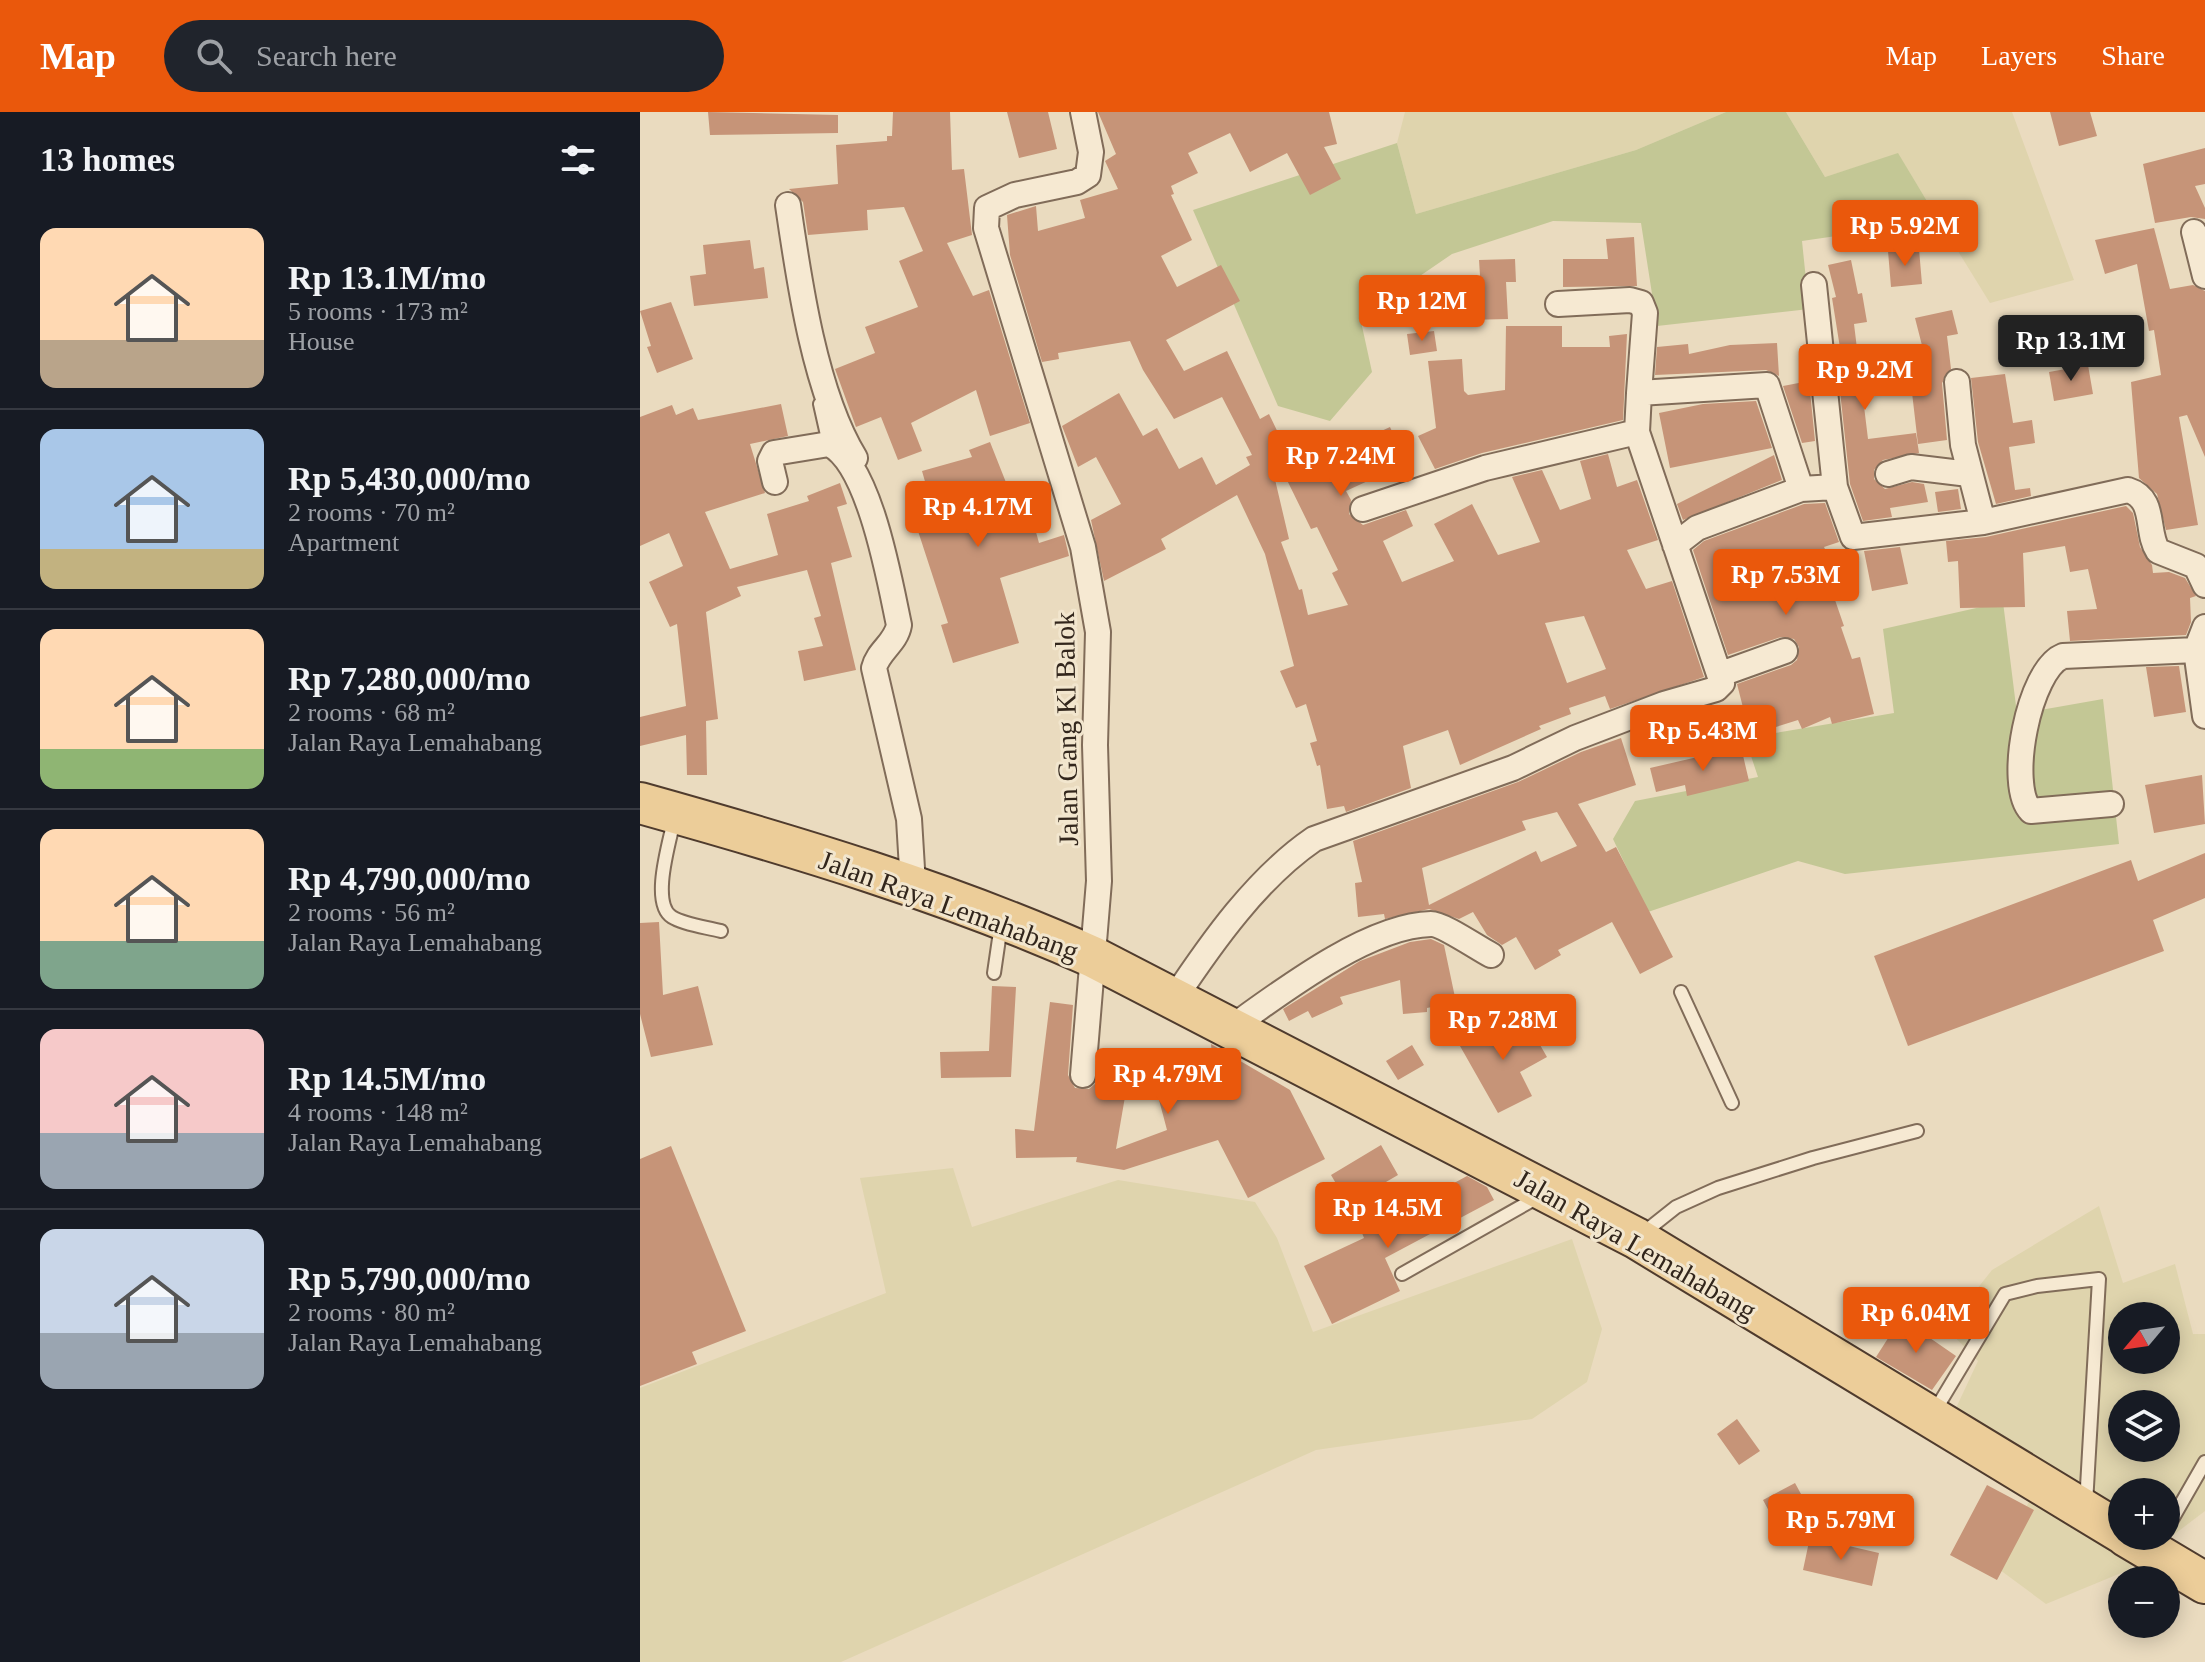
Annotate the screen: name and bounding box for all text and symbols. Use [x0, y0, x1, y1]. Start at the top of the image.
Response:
search box [164, 20, 724, 92]
icon: search [192, 34, 236, 78]
text: Map [40, 35, 116, 77]
text: Search here [256, 39, 397, 72]
text: Map [1886, 40, 1937, 71]
text: Layers [1981, 40, 2057, 71]
text: Share [2101, 40, 2165, 71]
icon: filters [556, 138, 600, 182]
text: 13 homes [40, 141, 175, 178]
pin: Rp 5.92M [1822, 200, 1988, 268]
text: Rp 5.92M [1850, 211, 1960, 240]
text: Rp 13.1M/mo [288, 259, 486, 296]
icon: home [104, 260, 200, 356]
pin: Rp 12M [1357, 275, 1487, 343]
text: Rp 12M [1377, 286, 1467, 315]
text: 5 rooms · 173 m² [288, 297, 468, 326]
pin: Rp 13.1M [1988, 315, 2154, 383]
text: Rp 13.1M [2016, 326, 2126, 355]
text: House [288, 327, 354, 356]
pin: Rp 9.2M [1791, 344, 1939, 412]
text: Rp 9.2M [1817, 355, 1913, 384]
pin: Rp 7.24M [1258, 430, 1424, 498]
text: Rp 7.24M [1286, 441, 1396, 470]
text: Rp 5,430,000/mo [288, 460, 531, 497]
icon: home [104, 461, 200, 557]
pin: Rp 4.17M [895, 481, 1061, 549]
text: Rp 4.17M [923, 492, 1033, 521]
text: 2 rooms · 70 m² [288, 498, 455, 527]
text: Apartment [288, 528, 399, 557]
pin: Rp 7.53M [1703, 549, 1869, 617]
text: Rp 7.53M [1731, 560, 1841, 589]
street label: Jalan Gang Kl Balok [1049, 612, 1084, 846]
text: Rp 7,280,000/mo [288, 660, 531, 697]
icon: home [104, 661, 200, 757]
text: 2 rooms · 68 m² [288, 698, 455, 727]
pin: Rp 5.43M [1620, 705, 1786, 773]
text: Rp 5.43M [1648, 716, 1758, 745]
text: Jalan Raya Lemahabang [288, 728, 542, 757]
street label: Jalan Raya Lemahabang [815, 844, 1083, 967]
text: Rp 4,790,000/mo [288, 860, 531, 897]
icon: home [104, 861, 200, 957]
text: 2 rooms · 56 m² [288, 898, 455, 927]
text: Jalan Raya Lemahabang [288, 928, 542, 957]
pin: Rp 7.28M [1420, 994, 1586, 1062]
text: Rp 7.28M [1448, 1005, 1558, 1034]
pin: Rp 4.79M [1085, 1048, 1251, 1116]
text: Rp 4.79M [1113, 1059, 1223, 1088]
text: Rp 14.5M/mo [288, 1060, 486, 1097]
icon: home [104, 1061, 200, 1157]
text: 4 rooms · 148 m² [288, 1098, 468, 1127]
text: Jalan Raya Lemahabang [288, 1128, 542, 1157]
street label: Jalan Raya Lemahabang [1510, 1163, 1762, 1326]
pin: Rp 14.5M [1305, 1182, 1471, 1250]
text: Rp 14.5M [1333, 1193, 1443, 1222]
text: Rp 5,790,000/mo [288, 1260, 531, 1297]
icon: home [104, 1261, 200, 1357]
pin: Rp 6.04M [1833, 1287, 1999, 1355]
text: 2 rooms · 80 m² [288, 1298, 455, 1327]
text: Rp 6.04M [1861, 1298, 1971, 1327]
north arrow [2108, 1302, 2180, 1374]
map controls [2108, 1302, 2180, 1638]
text: Jalan Raya Lemahabang [288, 1328, 542, 1357]
button: layers [2108, 1390, 2180, 1462]
button: + [2108, 1478, 2180, 1550]
pin: Rp 5.79M [1758, 1494, 1924, 1562]
text: Rp 5.79M [1786, 1505, 1896, 1534]
button: − [2108, 1566, 2180, 1638]

